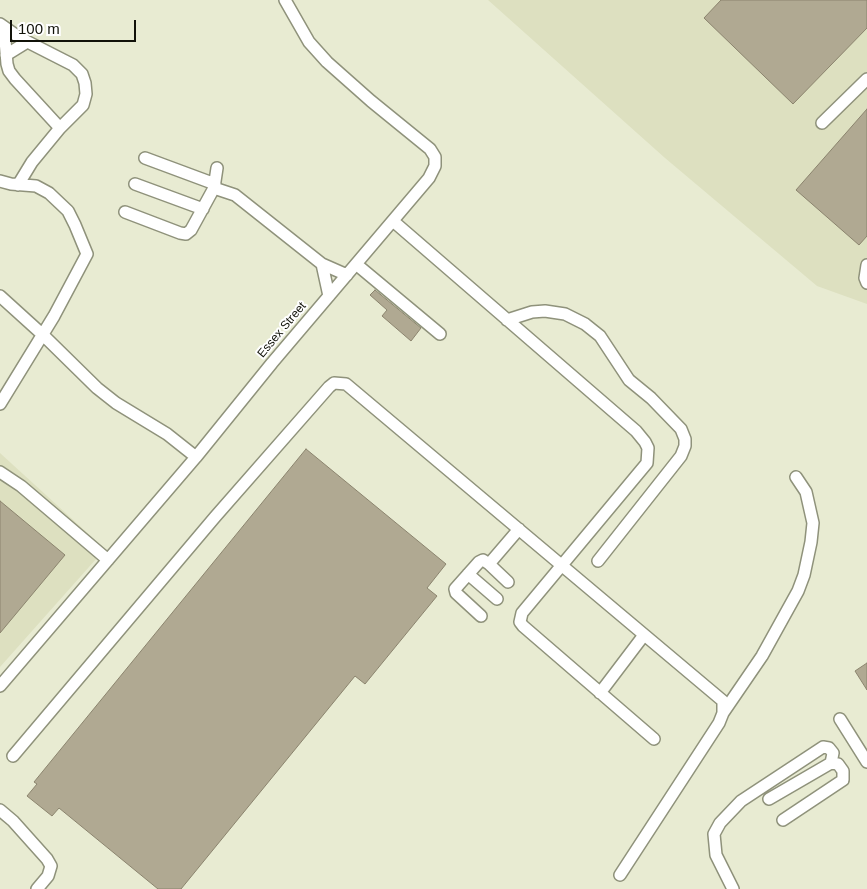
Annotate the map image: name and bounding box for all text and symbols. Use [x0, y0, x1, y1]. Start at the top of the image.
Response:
scale bar [12, 10, 139, 42]
text: 100 m [18, 20, 60, 37]
street label: Essex Street [255, 299, 309, 361]

